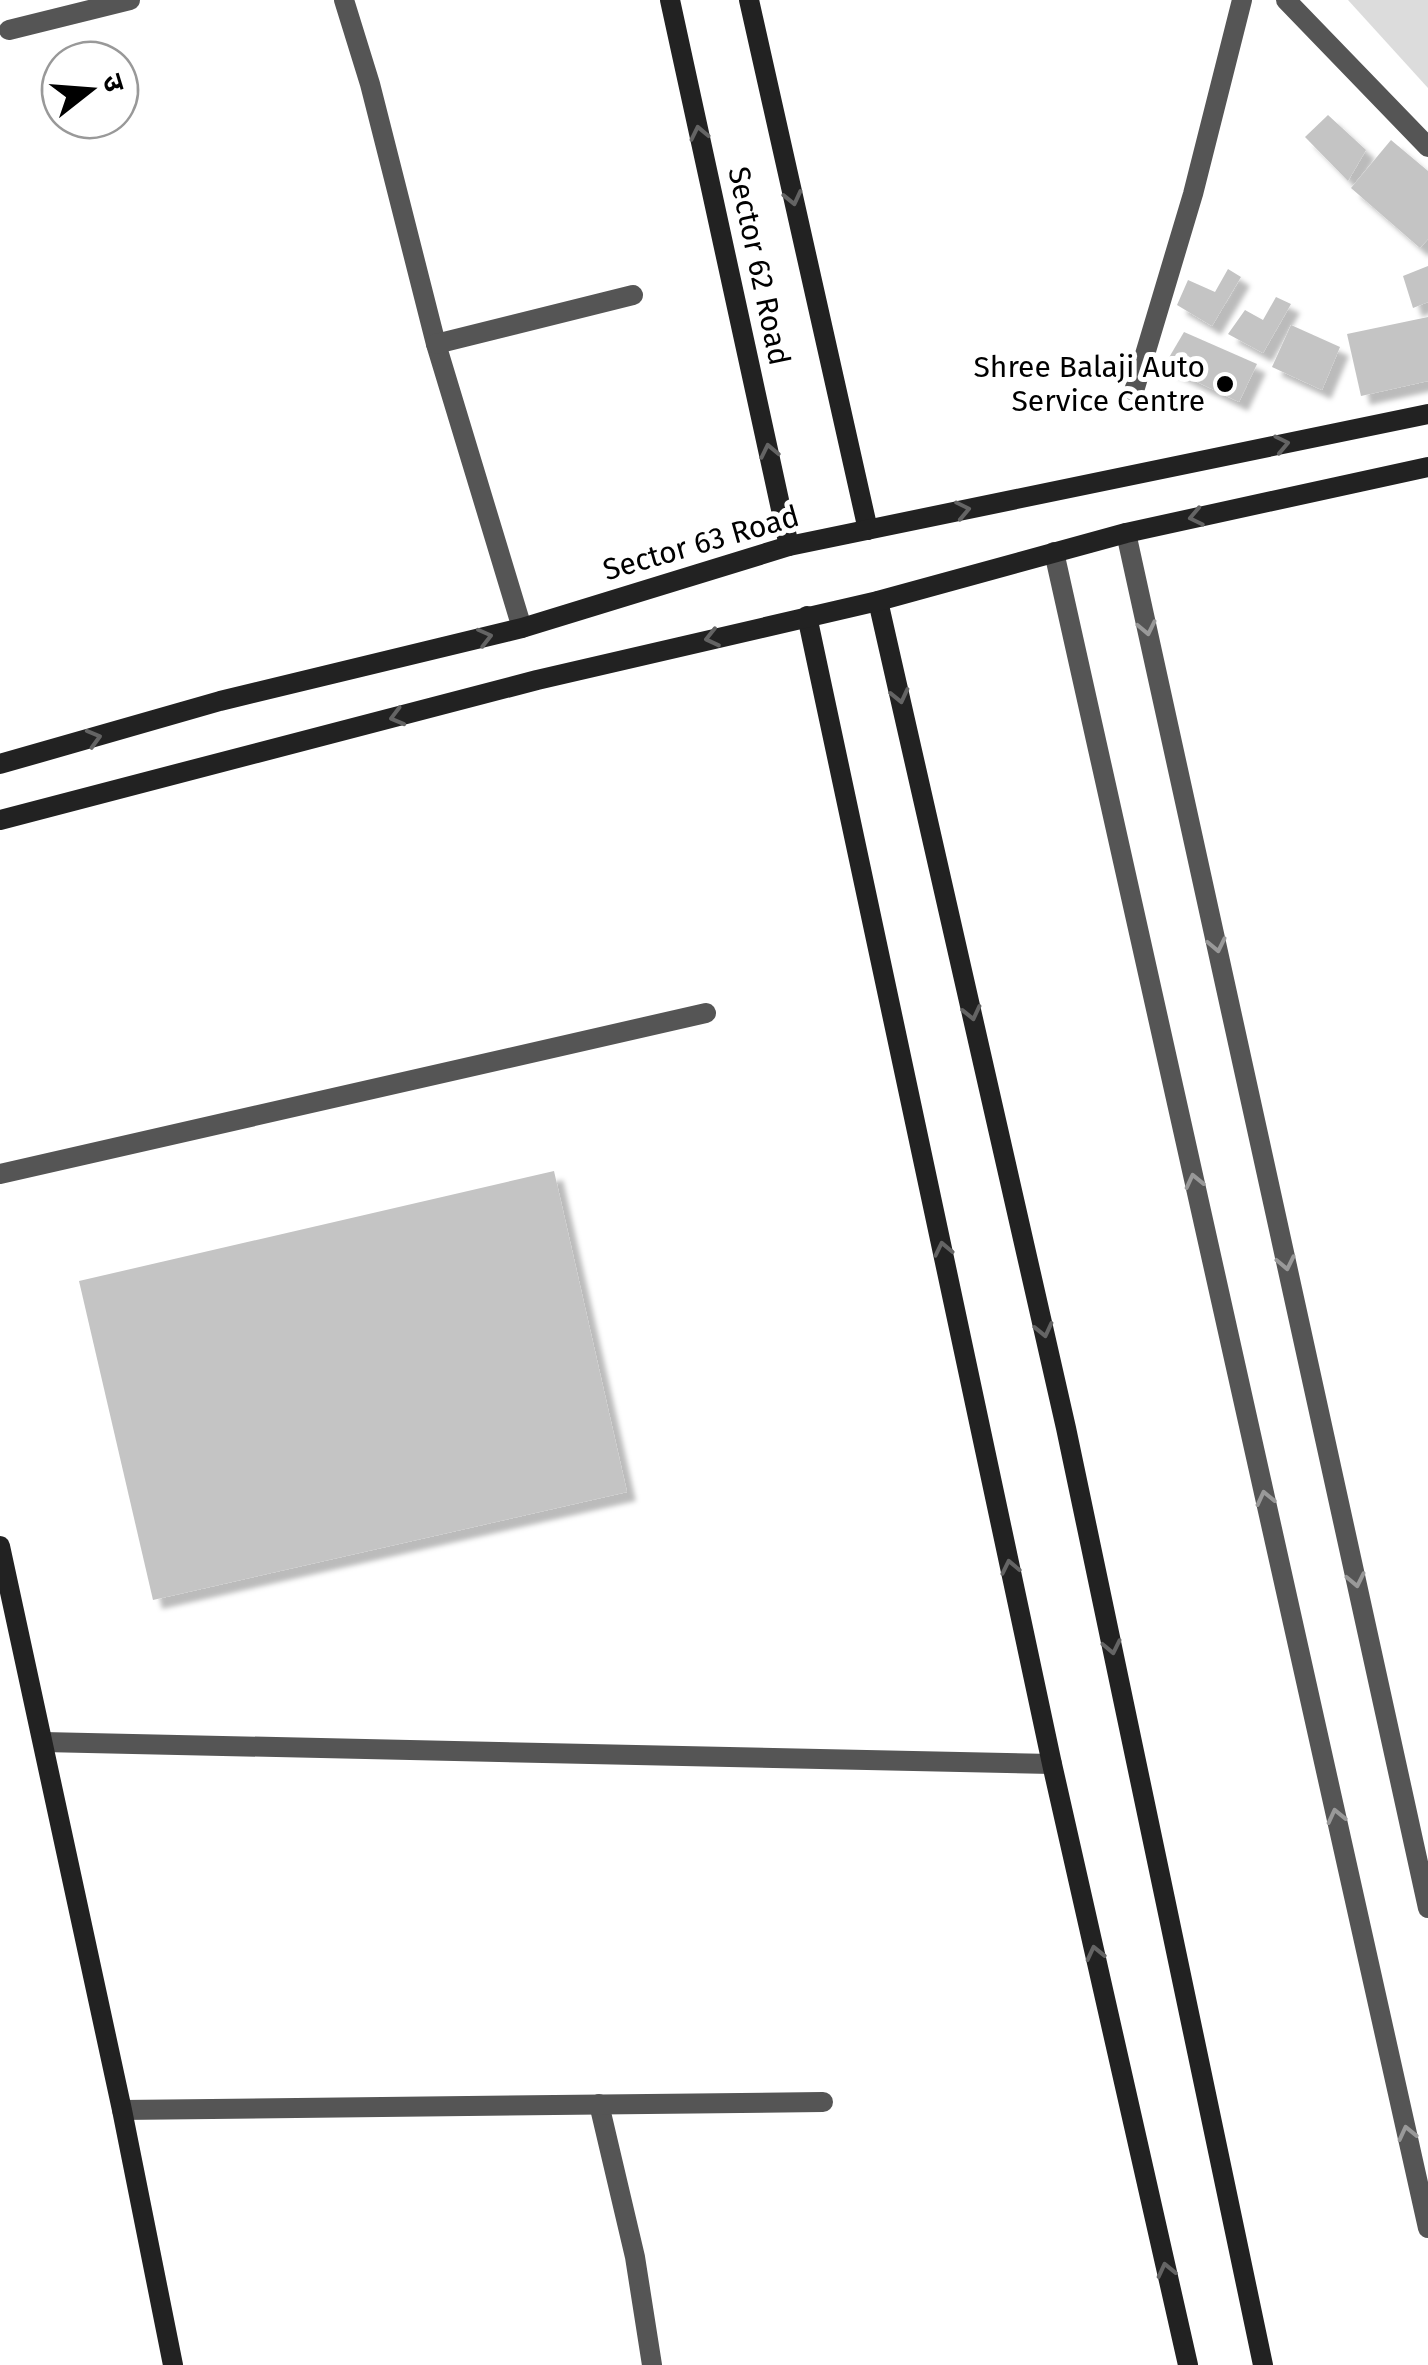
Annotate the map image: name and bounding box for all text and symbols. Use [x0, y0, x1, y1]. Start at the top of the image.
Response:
north arrow [40, 40, 140, 140]
text: उ [95, 70, 132, 96]
one-way arrow [690, 125, 711, 142]
street label: Sector 62 Road [720, 163, 798, 369]
one-way arrow [781, 189, 802, 206]
place label: Shree Balaji Auto Service Centre [973, 349, 1205, 419]
marker: Shree Balaji Auto Service Centre [1214, 373, 1236, 395]
one-way arrow [1273, 435, 1290, 456]
one-way arrow [759, 442, 780, 459]
street label: Sector 63 Road [599, 498, 803, 588]
one-way arrow [955, 500, 972, 521]
one-way arrow [1188, 506, 1205, 527]
one-way arrow [1135, 619, 1156, 636]
one-way arrow [704, 627, 721, 648]
one-way arrow [476, 628, 493, 649]
one-way arrow [888, 687, 909, 704]
one-way arrow [389, 706, 406, 727]
one-way arrow [85, 728, 102, 749]
one-way arrow [1205, 936, 1226, 953]
one-way arrow [960, 1004, 981, 1021]
one-way arrow [1185, 1173, 1206, 1190]
one-way arrow [934, 1241, 955, 1258]
one-way arrow [1275, 1254, 1296, 1271]
one-way arrow [1032, 1321, 1053, 1338]
one-way arrow [1256, 1490, 1277, 1507]
one-way arrow [1001, 1559, 1022, 1576]
one-way arrow [1344, 1571, 1365, 1588]
one-way arrow [1100, 1638, 1121, 1655]
one-way arrow [1327, 1808, 1348, 1825]
one-way arrow [1086, 1945, 1107, 1962]
one-way arrow [1398, 2125, 1419, 2142]
one-way arrow [1157, 2262, 1178, 2279]

